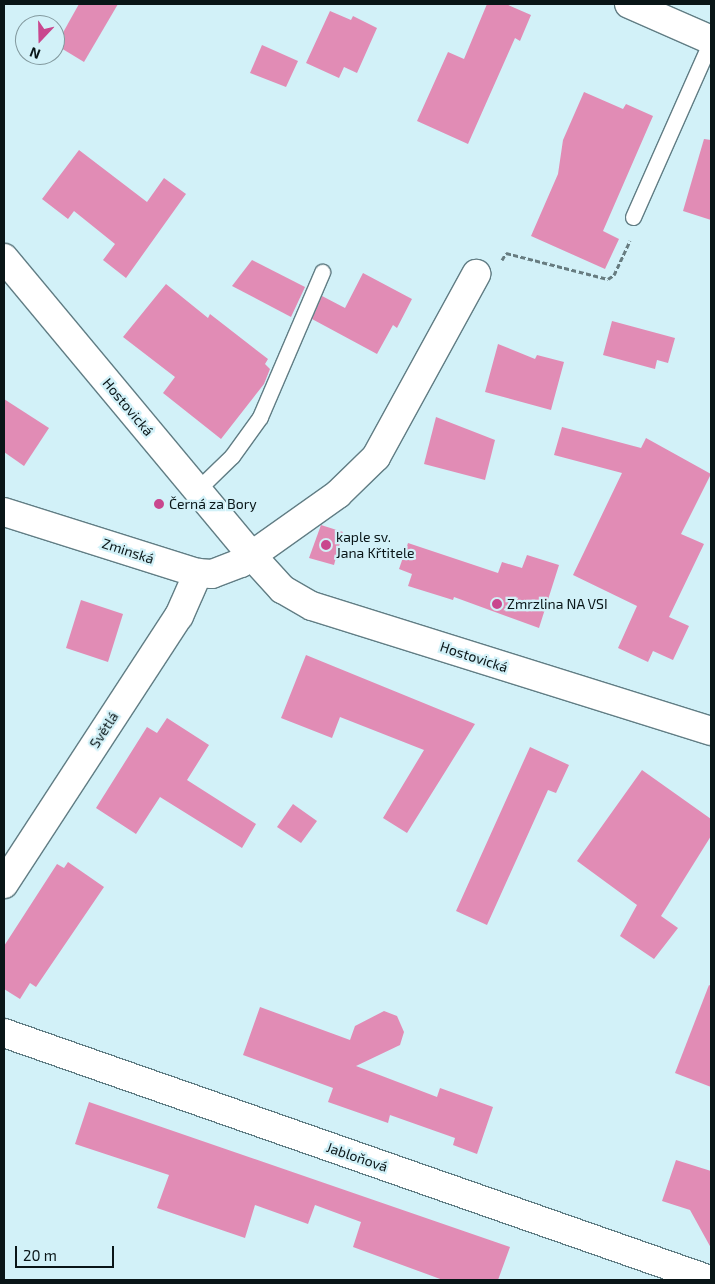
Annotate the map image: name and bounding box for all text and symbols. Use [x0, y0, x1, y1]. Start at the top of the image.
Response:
north arrow [15, 15, 65, 65]
text: N [27, 44, 43, 63]
street label: Hostovická [99, 375, 157, 439]
place label: Černá za Bory [169, 496, 257, 512]
marker: Černá za Bory [153, 498, 165, 510]
place label: kaple sv. Jana Křtitele [336, 529, 415, 562]
street label: Zminská [100, 535, 156, 567]
marker: kaple sv. Jana Křtitele [320, 539, 332, 551]
place label: Zmrzlina NA VSI [507, 596, 608, 612]
marker: Zmrzlina NA VSI [491, 598, 503, 610]
street label: Hostovická [438, 638, 510, 676]
street label: Světlá [86, 709, 122, 751]
street label: Jabloňová [324, 1139, 390, 1175]
scale bar [18, 1236, 116, 1268]
text: 20 m [23, 1246, 57, 1264]

